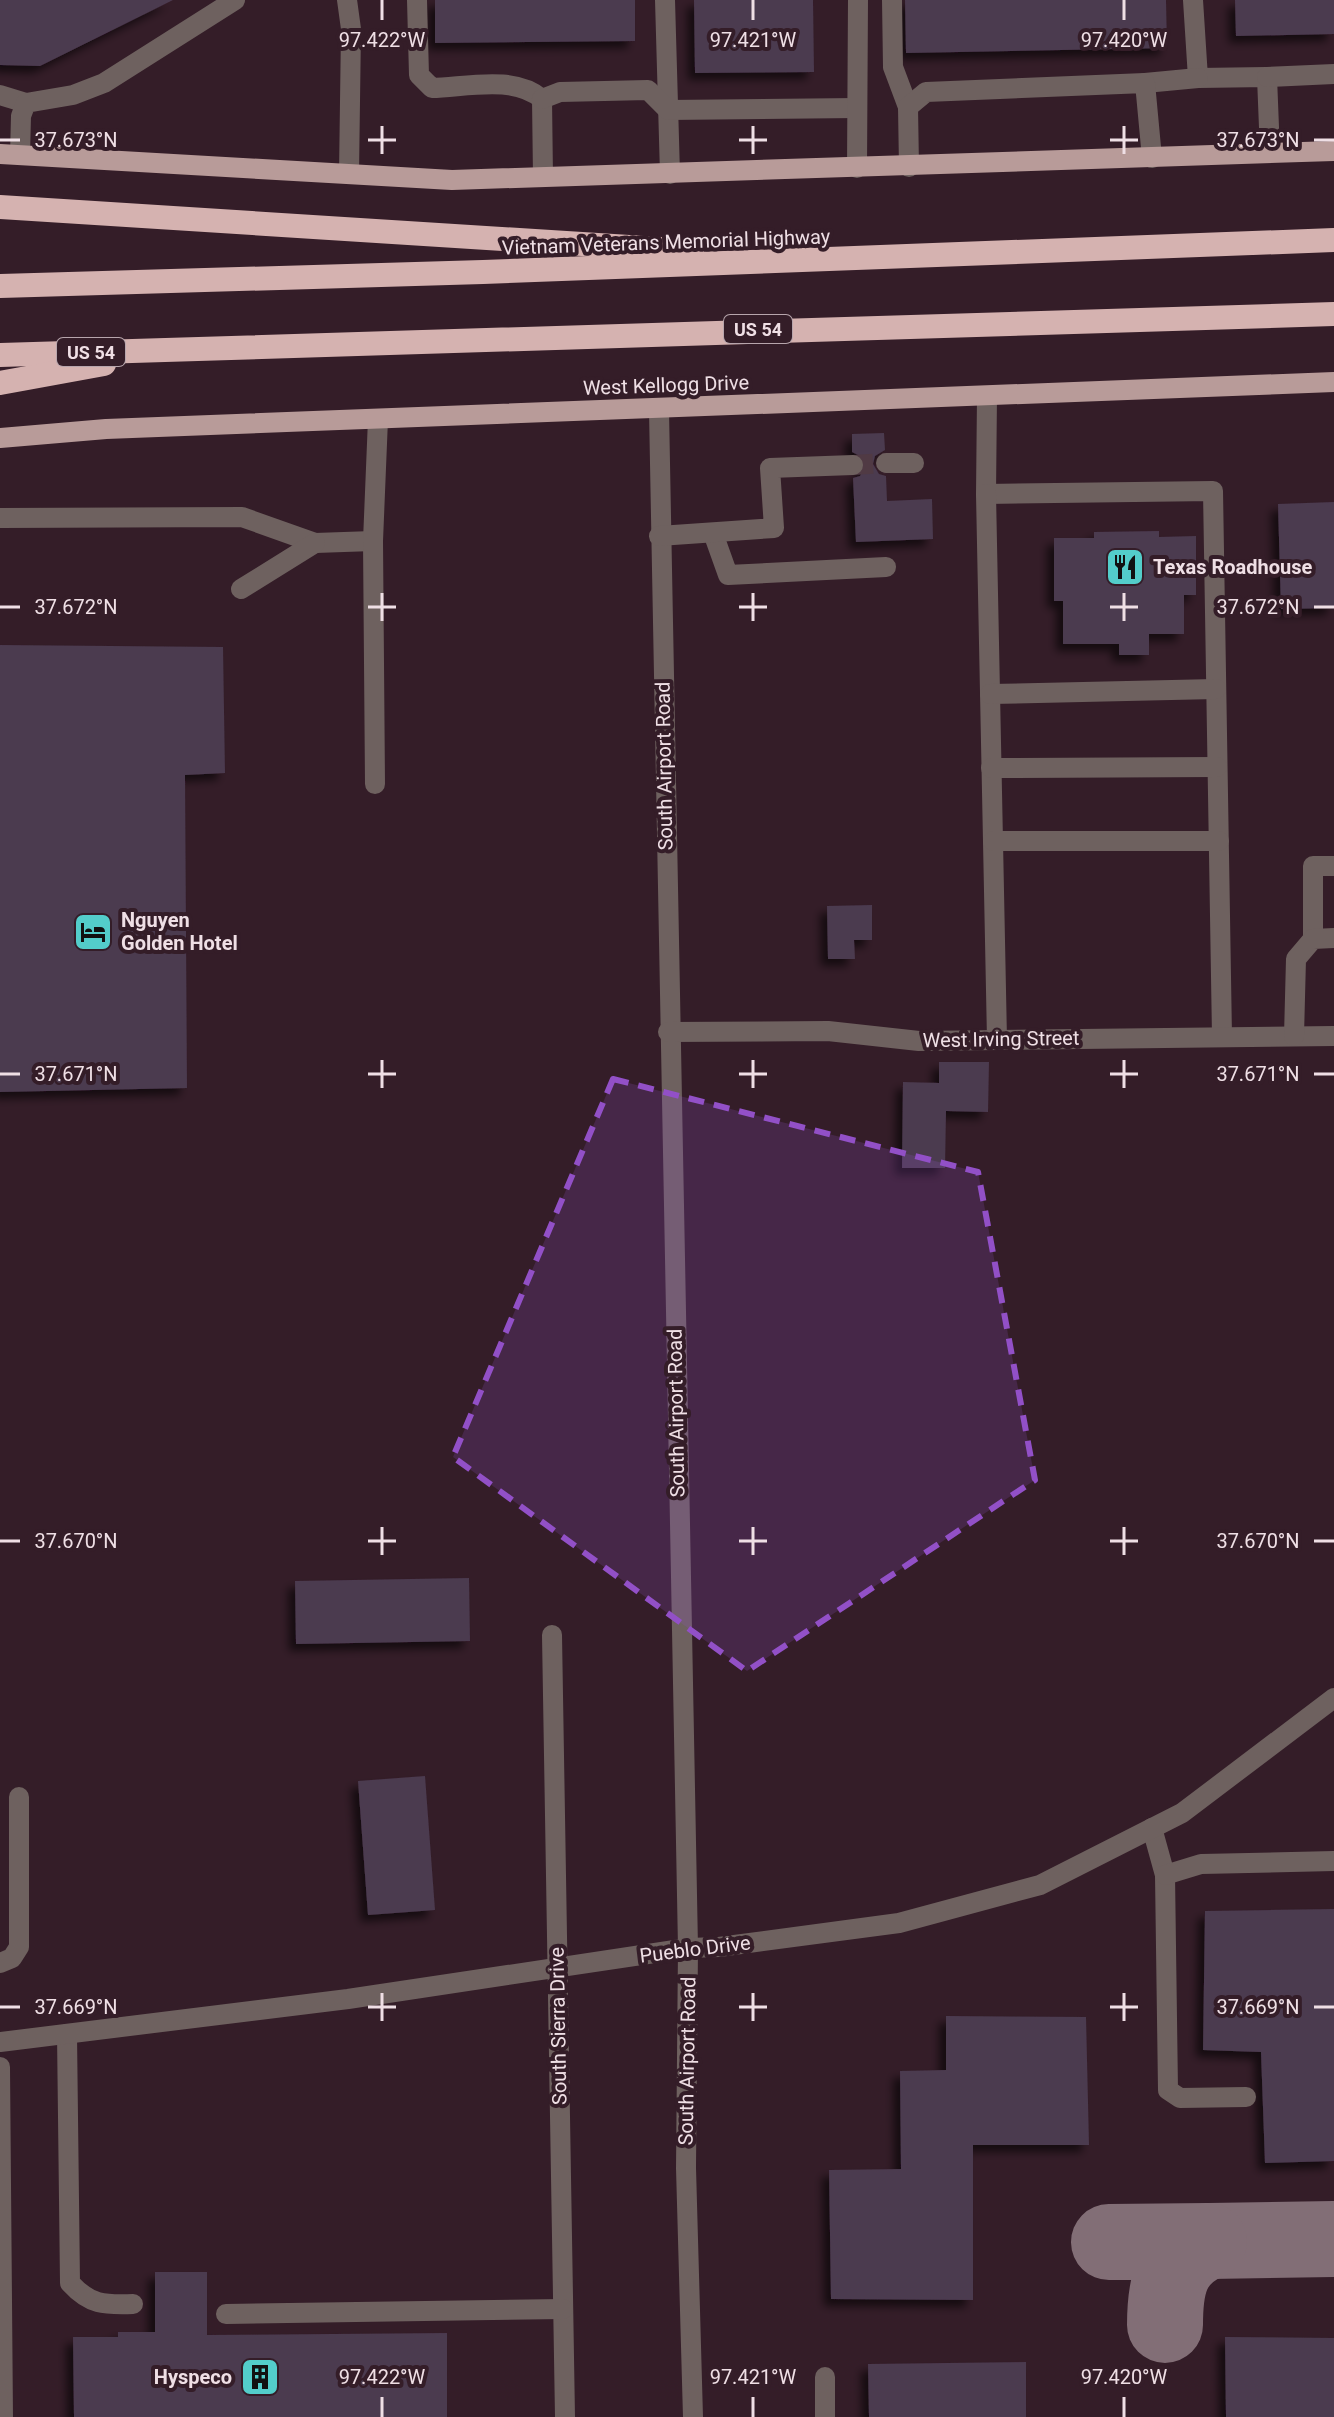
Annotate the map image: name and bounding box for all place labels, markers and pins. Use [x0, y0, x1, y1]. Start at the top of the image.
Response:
restaurant icon: Texas Roadhouse [1104, 546, 1146, 588]
place label: Texas Roadhouse [1153, 555, 1312, 579]
place label: Nguyen Golden Hotel [121, 908, 238, 955]
hotel icon: Nguyen Golden Hotel [72, 911, 114, 953]
building icon: Hyspeco [239, 2356, 281, 2398]
place label: Hyspeco [154, 2365, 232, 2389]

